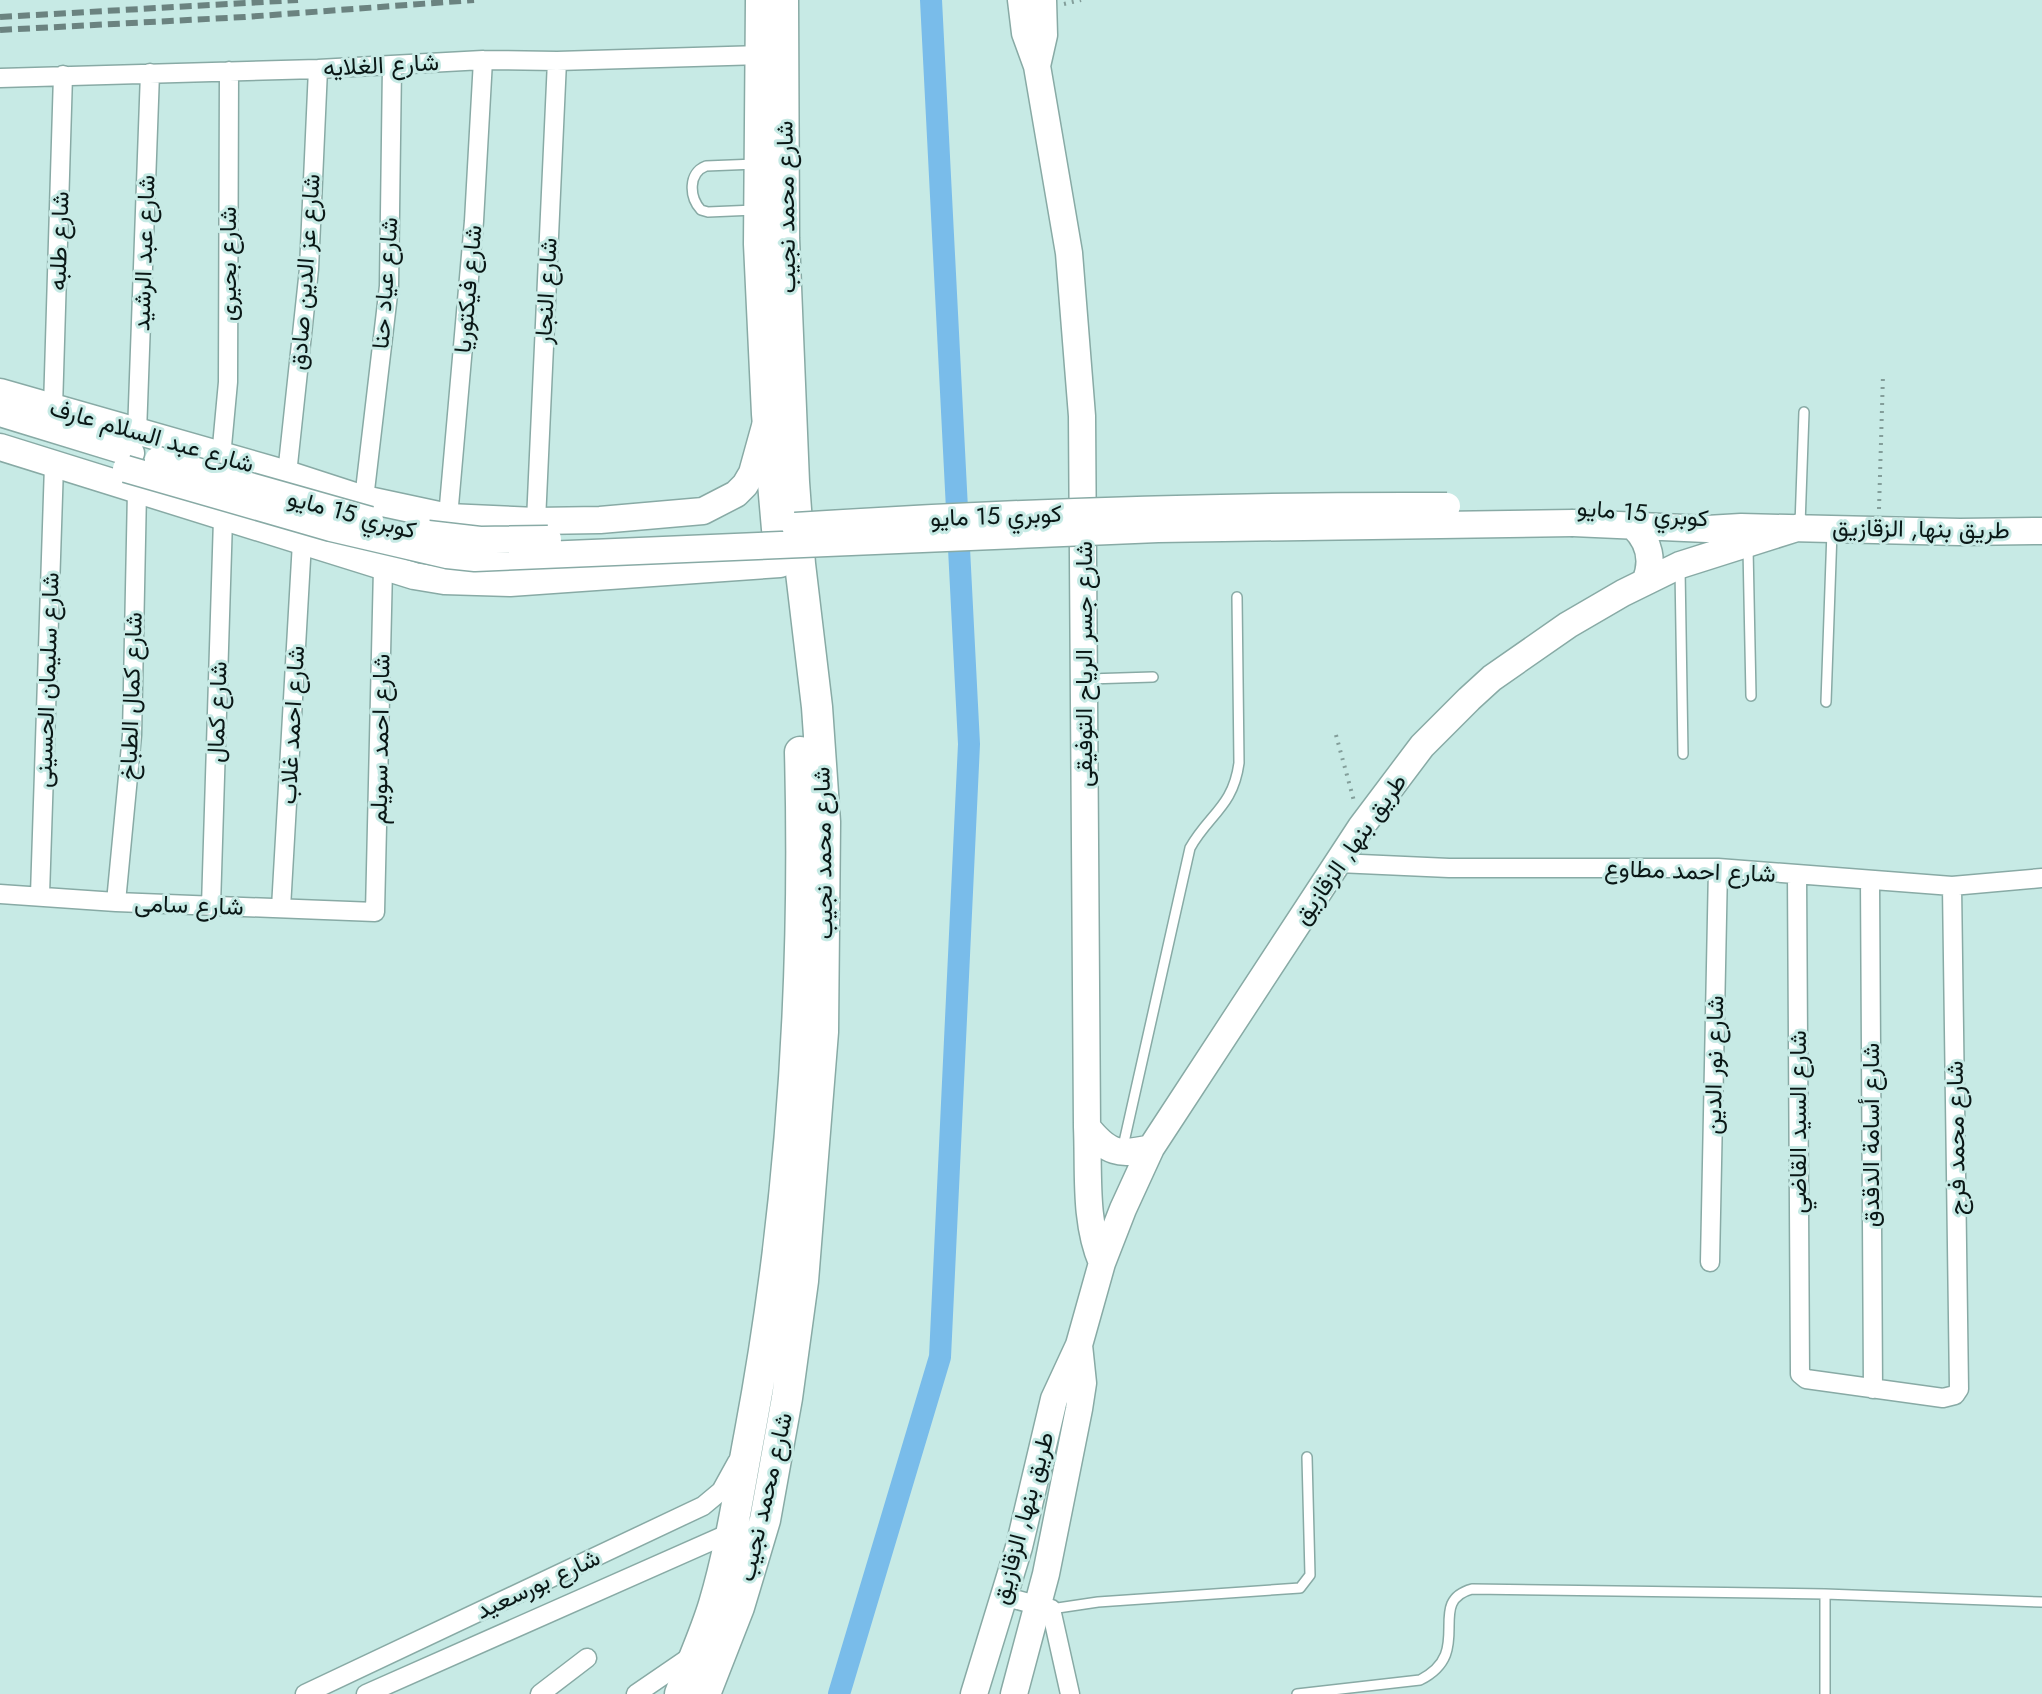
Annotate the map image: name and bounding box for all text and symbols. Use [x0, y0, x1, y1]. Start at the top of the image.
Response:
street label: شارع الغلايه [322, 44, 440, 85]
street label: شارع محمد نجيب [766, 120, 805, 294]
street label: شارع عز الدين صادق [280, 172, 329, 371]
street label: شارع عبد الرشيد [123, 174, 164, 332]
street label: شارع طلبه [39, 191, 78, 291]
street label: شارع بحيرى [210, 207, 245, 321]
street label: شارع عياد حنا [362, 216, 407, 350]
street label: شارع فيكتوريا [444, 223, 491, 355]
street label: شارع النجار [525, 237, 566, 346]
street label: شارع عبد السلام عارف [46, 390, 258, 481]
street label: كوبري 15 مايو [283, 480, 420, 549]
street label: كوبري 15 مايو [1576, 489, 1710, 538]
street label: كوبري 15 مايو [929, 496, 1063, 537]
street label: طريق بنها, الزقازيق [1832, 509, 2010, 548]
street label: شارع جسر الرياح التوفيقى [1066, 541, 1101, 787]
street label: شارع سليمان الحسينى [25, 572, 68, 788]
street label: شارع كمال الطباخ [110, 611, 151, 781]
street label: شارع احمد غلاب [270, 645, 313, 805]
street label: شارع احمد سويلم [361, 653, 398, 825]
street label: شارع كمال [197, 661, 236, 763]
street label: شارع محمد نجيب [803, 766, 842, 940]
street label: طريق بنها, الزقازيق [1284, 766, 1415, 932]
street label: شارع احمد مطاوع [1604, 850, 1776, 891]
street label: شارع سامى [134, 885, 244, 924]
street label: شارع نور الدين [1695, 995, 1732, 1135]
street label: شارع السيد القاضي [1780, 1030, 1817, 1214]
street label: شارع أسامة الدقدق [1853, 1043, 1888, 1227]
street label: شارع محمد فرج [1937, 1060, 1974, 1216]
street label: شارع محمد نجيب [728, 1409, 801, 1585]
street label: طريق بنها, الزقازيق [983, 1428, 1062, 1608]
street label: شارع بورسعيد [470, 1539, 606, 1628]

